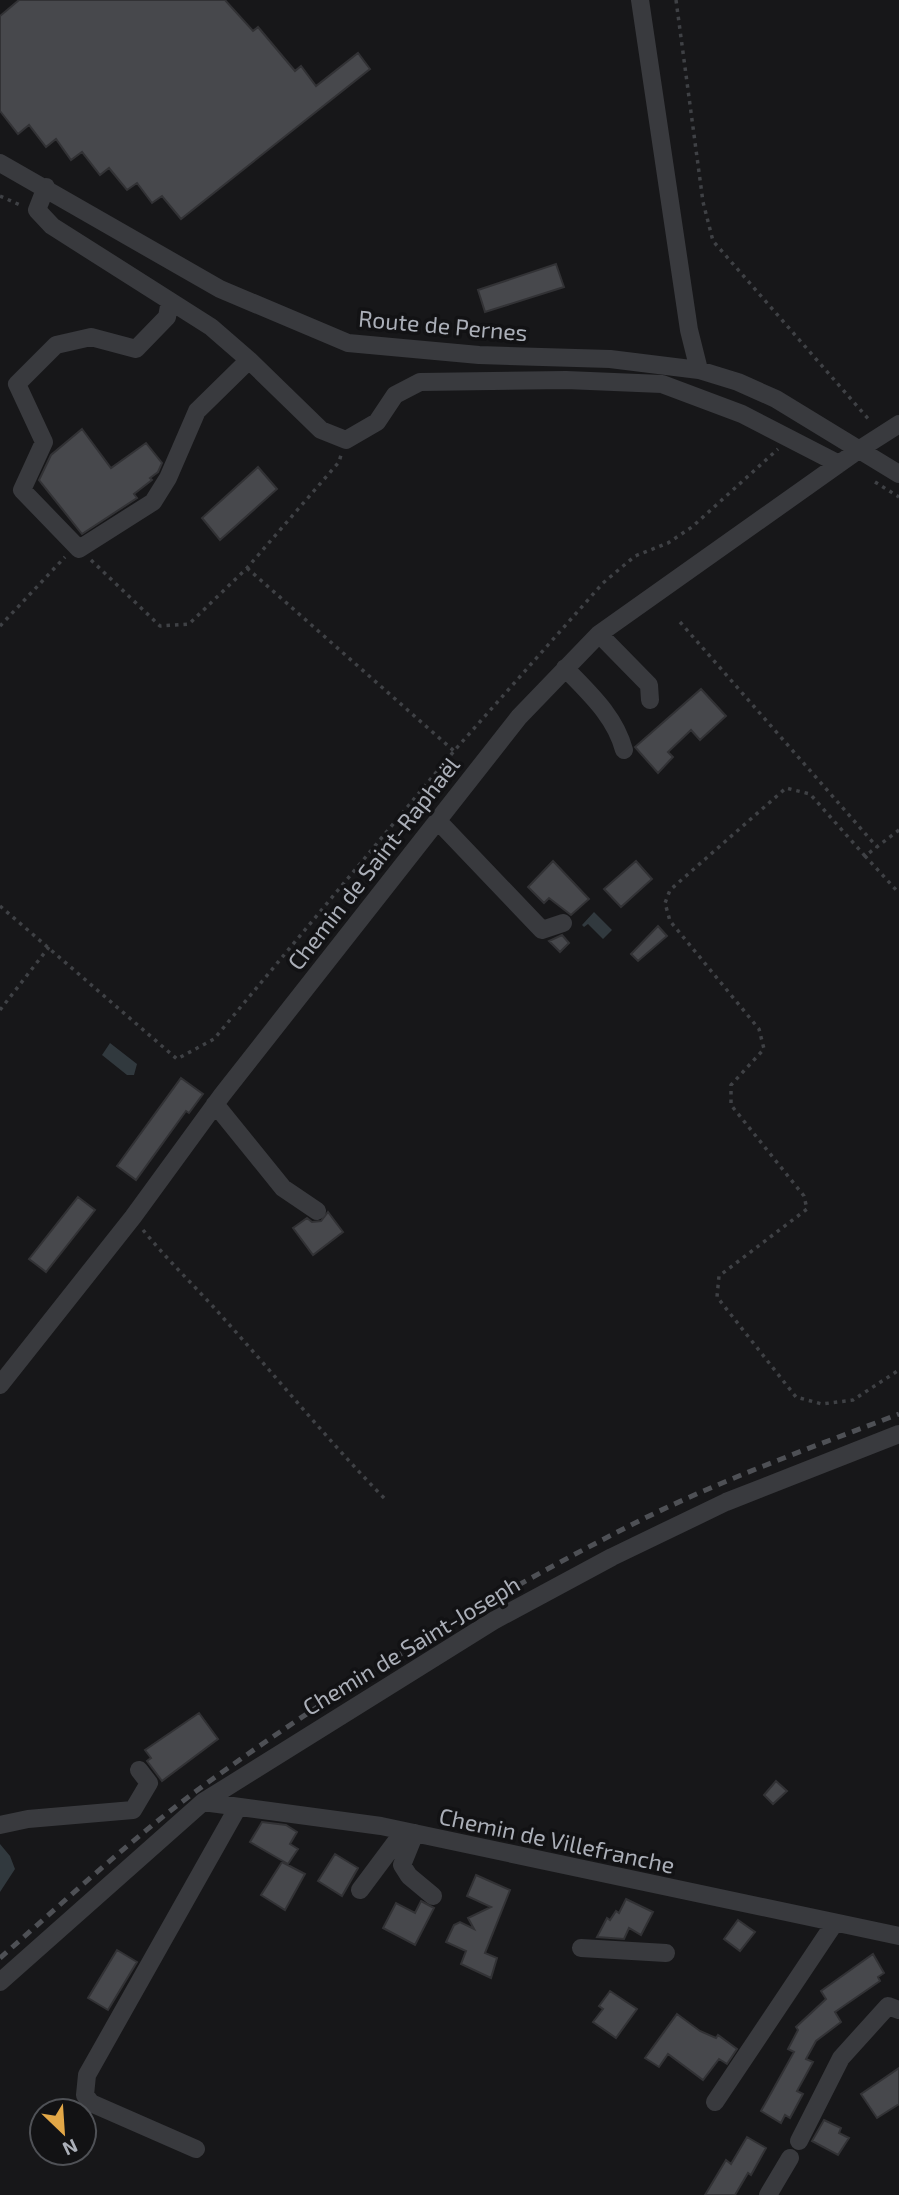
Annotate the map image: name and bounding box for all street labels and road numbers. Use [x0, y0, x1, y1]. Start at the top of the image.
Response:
street label: Route de Pernes [357, 304, 529, 346]
street label: Chemin de Saint-Raphaël [281, 751, 465, 975]
street label: Chemin de Saint-Joseph [297, 1569, 525, 1721]
street label: Chemin de Villefranche [437, 1801, 677, 1879]

